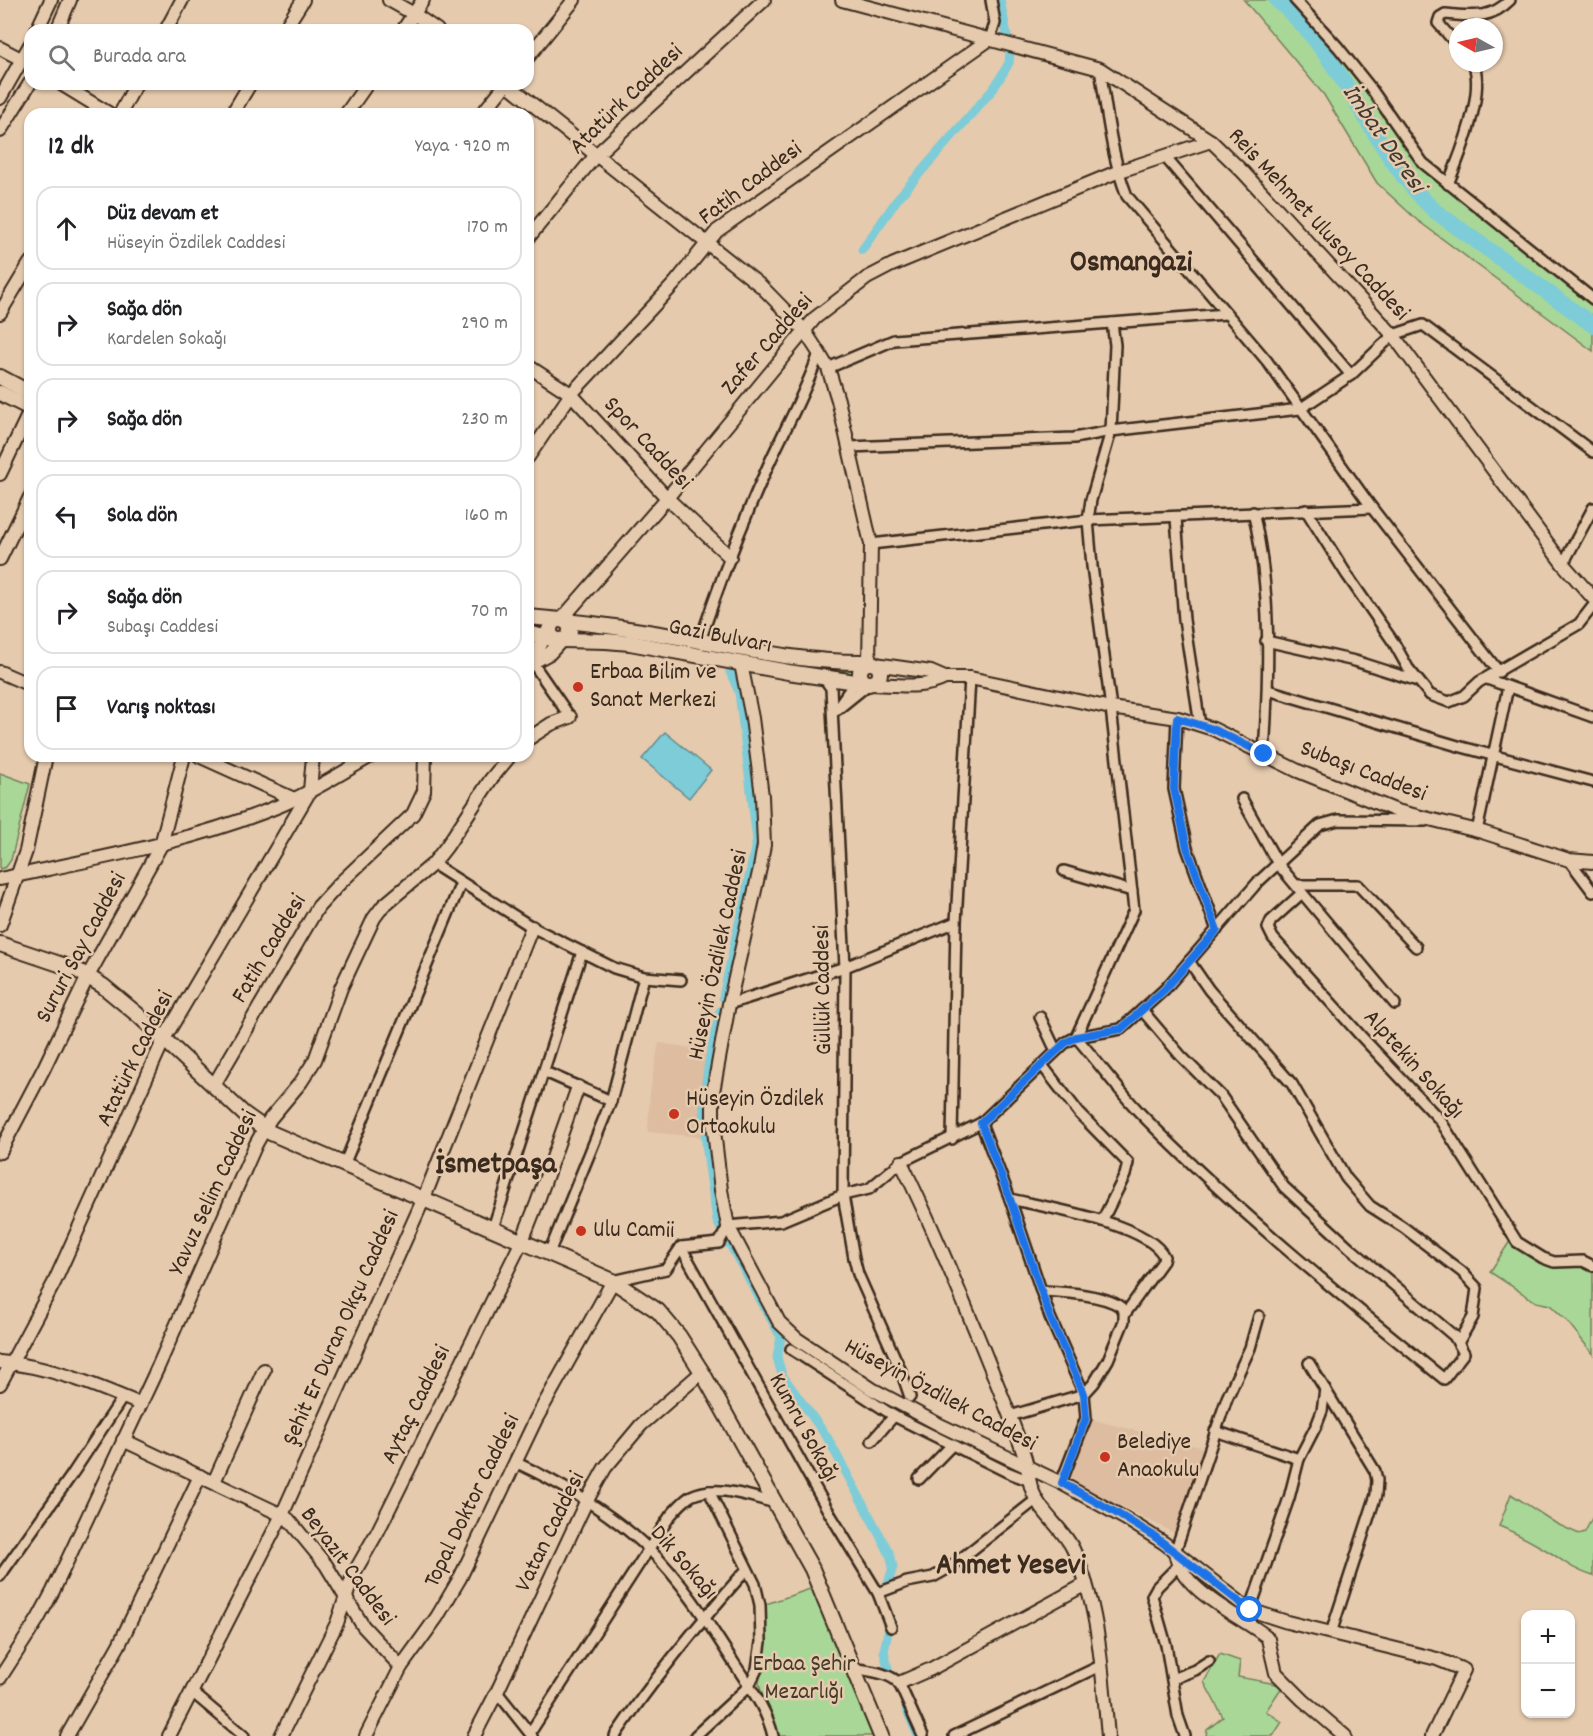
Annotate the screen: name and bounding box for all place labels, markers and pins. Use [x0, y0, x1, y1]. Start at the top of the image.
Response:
place label: Erbaa Bilim ve Sanat Merkezi [590, 656, 717, 718]
marker: Erbaa Bilim ve Sanat Merkezi [571, 680, 585, 694]
place label: Hüseyin Özdilek Ortaokulu [686, 1083, 824, 1145]
marker: Hüseyin Özdilek Ortaokulu [667, 1107, 681, 1121]
place label: Ulu Camii [593, 1214, 675, 1248]
marker: Ulu Camii [574, 1224, 588, 1238]
place label: Belediye Anaokulu [1117, 1426, 1199, 1488]
marker: Belediye Anaokulu [1098, 1450, 1112, 1464]

